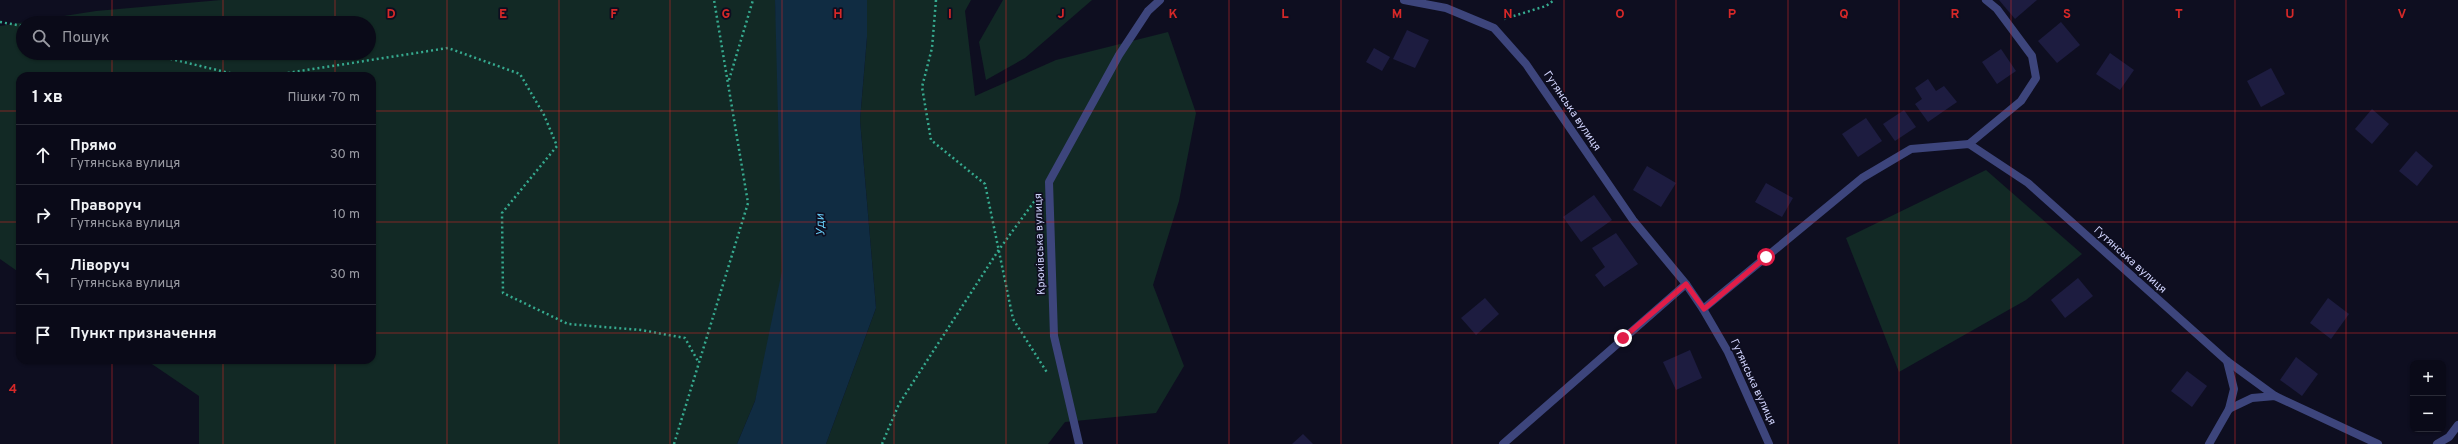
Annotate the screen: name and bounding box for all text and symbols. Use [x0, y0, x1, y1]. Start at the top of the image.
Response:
text: D [386, 7, 396, 23]
text: E [499, 7, 507, 23]
text: F [610, 7, 618, 23]
text: G [722, 7, 731, 23]
text: H [833, 7, 843, 23]
text: I [948, 7, 952, 23]
text: J [1057, 7, 1065, 23]
text: K [1168, 7, 1178, 23]
text: L [1281, 7, 1289, 23]
text: M [1392, 7, 1402, 23]
text: N [1503, 7, 1513, 23]
text: O [1615, 7, 1625, 23]
text: P [1728, 7, 1737, 23]
text: Q [1839, 7, 1849, 23]
text: R [1951, 7, 1960, 23]
text: S [2063, 7, 2071, 23]
text: T [2175, 7, 2183, 23]
text: U [2285, 7, 2295, 23]
text: V [2398, 7, 2407, 23]
search box [16, 16, 376, 60]
icon: search [30, 27, 52, 49]
text: Пошук [62, 29, 110, 48]
street label: Гутянська вулиця [1540, 68, 1604, 154]
text: 1 хв [32, 87, 63, 109]
text: Пішки · 70 m [288, 90, 360, 106]
text: Прямо [70, 137, 117, 156]
icon: ahead [32, 144, 54, 166]
text: 30 m [330, 147, 360, 163]
text: Гутянська вулиця [70, 156, 180, 172]
street label: Крюківська вулиця [1031, 193, 1049, 295]
text: Праворуч [70, 197, 141, 216]
icon: right [32, 204, 54, 226]
text: 10 m [333, 207, 360, 223]
water label: Уди [813, 213, 829, 236]
text: Гутянська вулиця [70, 216, 180, 232]
street label: Гутянська вулиця [2091, 224, 2169, 296]
route start [1757, 248, 1775, 266]
text: Ліворуч [70, 257, 130, 276]
icon: left [32, 264, 54, 286]
text: 30 m [330, 267, 360, 283]
text: Гутянська вулиця [70, 276, 180, 292]
icon: arrive [32, 324, 54, 346]
text: Пункт призначення [70, 325, 217, 344]
route end [1614, 329, 1632, 347]
street label: Гутянська вулиця [1727, 337, 1779, 427]
map controls [2410, 360, 2446, 432]
button: + [2410, 360, 2446, 396]
text: 4 [9, 382, 17, 398]
button: − [2410, 396, 2446, 432]

